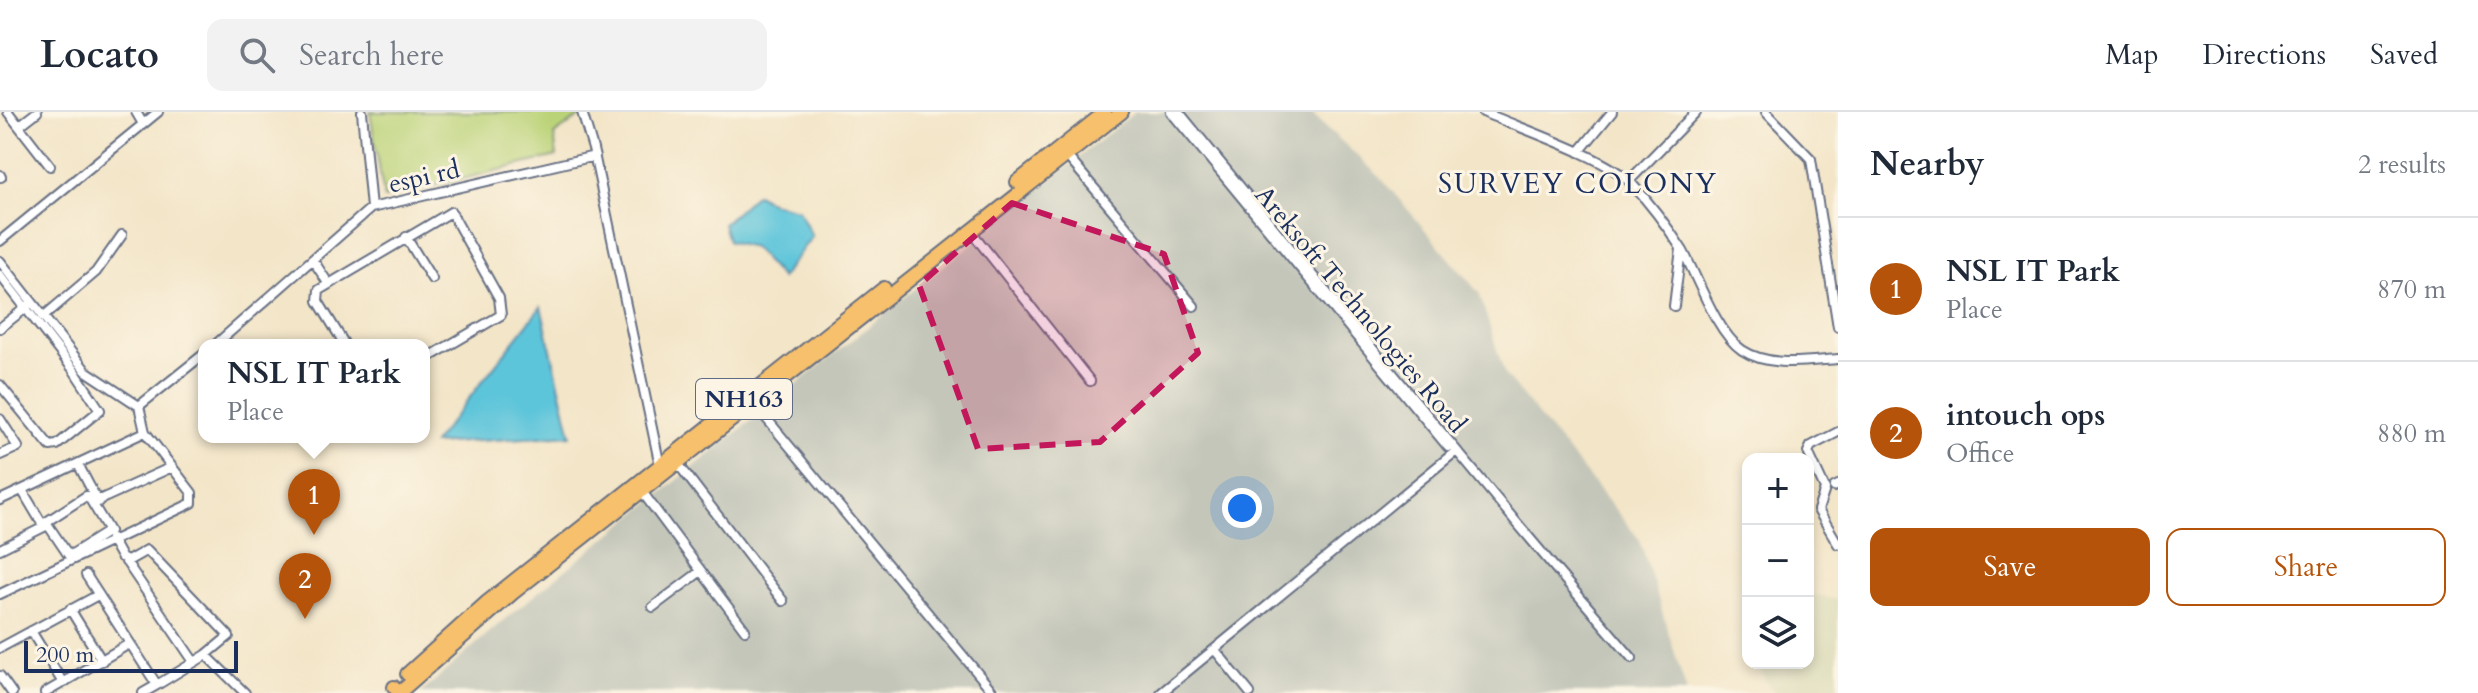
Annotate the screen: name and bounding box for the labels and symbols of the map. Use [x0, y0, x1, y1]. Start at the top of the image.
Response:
street label: espi rd [385, 151, 463, 202]
district label: SURVEY COLONY [1438, 165, 1718, 203]
street label: Areksoft Technologies Road [1247, 178, 1475, 440]
road number: NH163 [696, 379, 792, 419]
pin: 1 [288, 469, 340, 535]
your location [1222, 488, 1262, 528]
pin: 2 [279, 553, 331, 619]
scale bar [24, 637, 238, 673]

